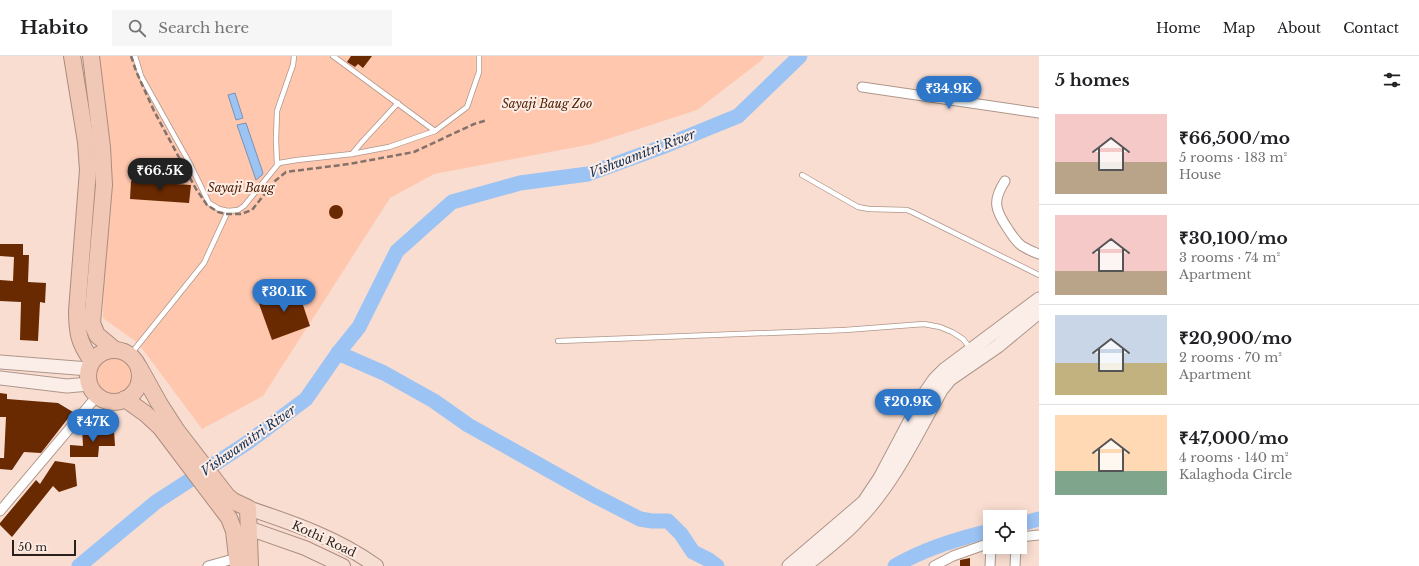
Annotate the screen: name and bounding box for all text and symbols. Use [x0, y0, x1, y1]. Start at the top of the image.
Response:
search box [112, 10, 392, 46]
text: Habito [20, 16, 88, 39]
icon: search [126, 17, 148, 39]
text: Search here [158, 18, 249, 37]
text: Home [1156, 19, 1201, 37]
text: Map [1223, 19, 1255, 37]
text: About [1277, 19, 1321, 37]
text: Contact [1343, 19, 1399, 37]
icon: filters [1381, 69, 1403, 91]
text: 5 homes [1055, 70, 1130, 91]
pin: ₹34.9K [916, 76, 982, 110]
text: ₹34.9K [925, 80, 973, 97]
park label: Sayaji Baug Zoo [502, 96, 592, 111]
water label: Vishwamitri River [587, 125, 699, 182]
text: ₹66,500/mo [1179, 128, 1290, 149]
icon: home [1087, 130, 1135, 178]
text: 5 rooms · 183 m² [1179, 149, 1287, 166]
pin: ₹66.5K [127, 158, 193, 192]
text: ₹66.5K [137, 162, 183, 179]
text: House [1179, 166, 1221, 183]
park label: Sayaji Baug [208, 180, 276, 195]
text: ₹30,100/mo [1179, 228, 1288, 249]
icon: home [1087, 231, 1135, 279]
text: 3 rooms · 74 m² [1179, 249, 1280, 266]
text: Apartment [1179, 266, 1251, 283]
pin: ₹30.1K [251, 279, 317, 313]
text: ₹30.1K [261, 283, 307, 300]
text: ₹20,900/mo [1179, 328, 1292, 349]
icon: home [1087, 331, 1135, 379]
text: 2 rooms · 70 m² [1179, 349, 1282, 366]
text: Apartment [1179, 366, 1251, 383]
pin: ₹20.9K [875, 389, 941, 423]
text: ₹20.9K [884, 393, 932, 410]
water label: Vishwamitri River [197, 401, 300, 480]
pin: ₹47K [69, 409, 117, 443]
text: ₹47K [76, 413, 110, 430]
text: ₹47,000/mo [1179, 428, 1289, 449]
icon: home [1087, 431, 1135, 479]
text: 4 rooms · 140 m² [1179, 449, 1289, 466]
text: Kalaghoda Circle [1179, 466, 1292, 483]
map controls [983, 510, 1027, 554]
button: locate [983, 510, 1027, 554]
street label: Kothi Road [290, 517, 359, 560]
scale bar [12, 538, 76, 557]
text: 50 m [18, 540, 47, 554]

